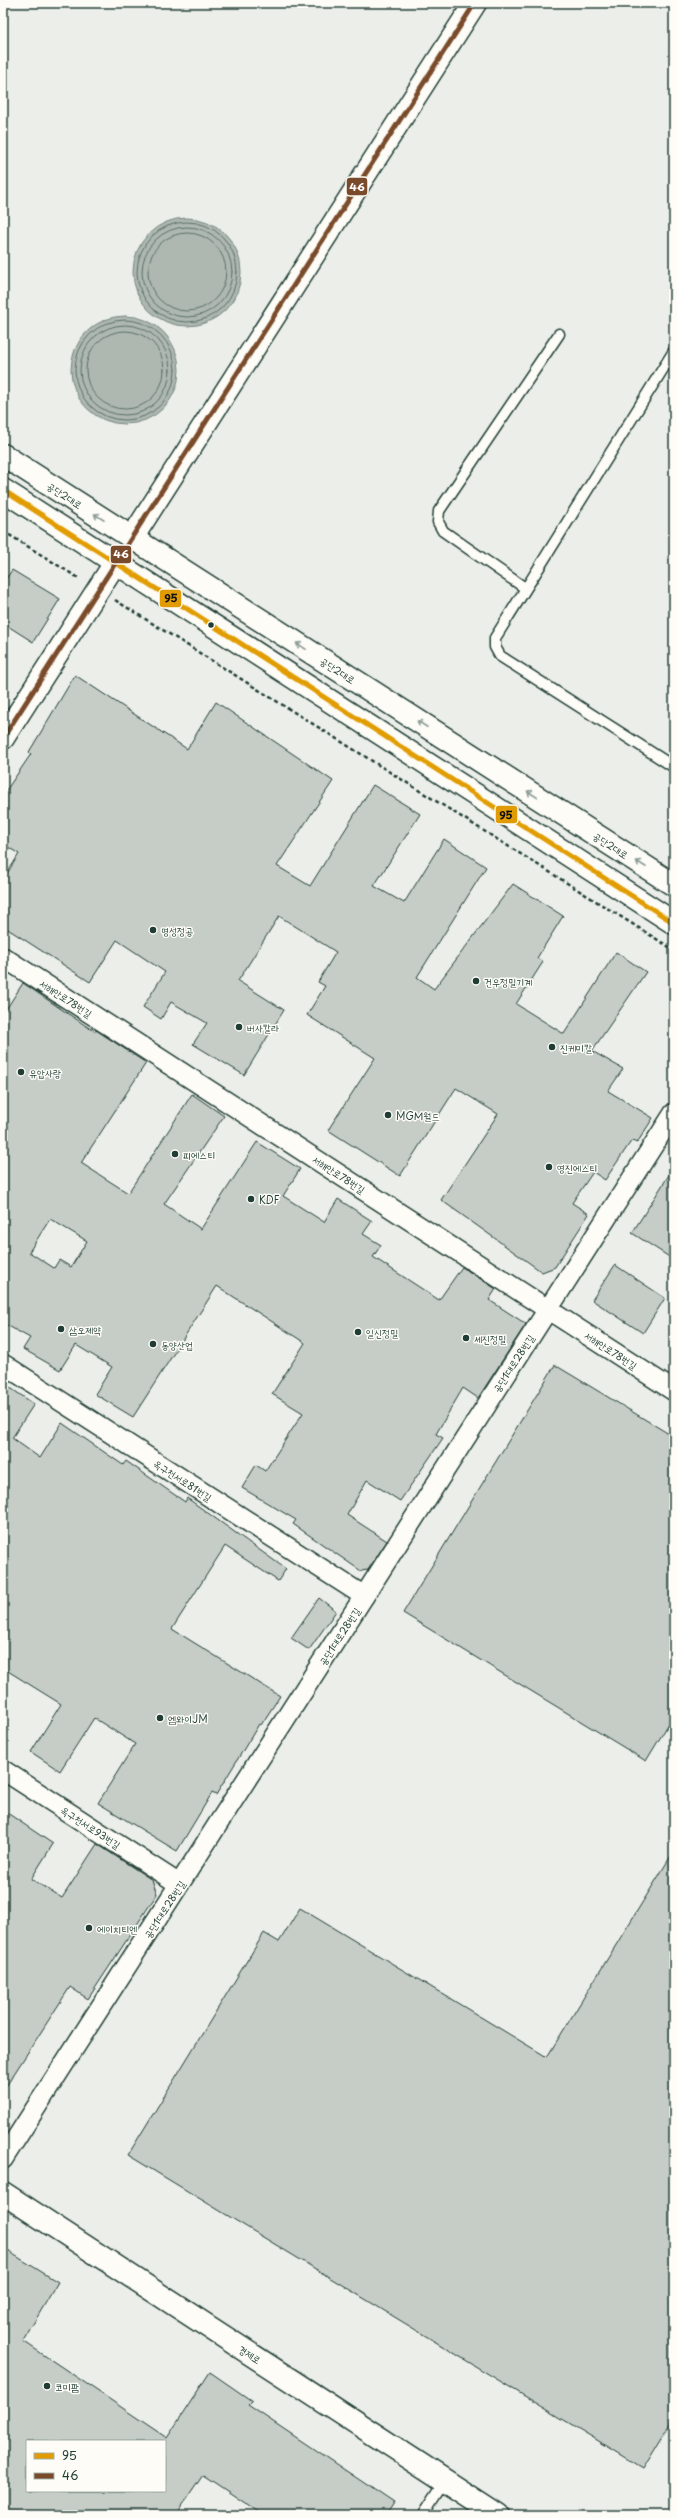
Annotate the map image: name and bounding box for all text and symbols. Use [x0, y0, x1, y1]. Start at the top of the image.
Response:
line badge: 46 [346, 177, 368, 196]
text: 46 [349, 178, 365, 195]
street label: 공단2대로 [44, 478, 86, 512]
one-way arrow [94, 513, 105, 521]
line badge: 46 [110, 545, 132, 564]
text: 46 [113, 545, 129, 562]
line badge: 95 [159, 589, 182, 608]
text: 95 [164, 589, 178, 606]
unlabelled marker [206, 620, 216, 630]
one-way arrow [296, 642, 307, 650]
street label: 공단2대로 [317, 653, 359, 687]
one-way arrow [416, 719, 428, 727]
one-way arrow [526, 789, 538, 797]
line badge: 95 [495, 805, 518, 824]
text: 95 [499, 806, 513, 823]
street label: 공단2대로 [590, 828, 632, 862]
one-way arrow [635, 859, 647, 867]
place label: 명성정공 [161, 923, 193, 938]
marker: 명성정공 [148, 925, 158, 935]
place label: 건우정밀기계 [484, 974, 532, 989]
street label: 서해안로78번길 [37, 975, 95, 1021]
marker: 건우정밀기계 [471, 976, 481, 986]
place label: 버사칼라 [247, 1020, 279, 1035]
marker: 버사칼라 [234, 1022, 244, 1032]
place label: 진케미칼 [560, 1040, 592, 1055]
marker: 진케미칼 [547, 1042, 557, 1052]
place label: 유압사랑 [29, 1065, 61, 1080]
marker: 유압사랑 [16, 1067, 26, 1077]
place label: MGM월드 [396, 1108, 439, 1123]
marker: MGM월드 [383, 1110, 393, 1120]
place label: 피에스티 [183, 1147, 215, 1162]
marker: 피에스티 [170, 1149, 180, 1159]
street label: 서해안로78번길 [310, 1151, 368, 1197]
place label: 영진에스티 [557, 1160, 597, 1175]
marker: 영진에스티 [544, 1162, 554, 1172]
place label: KDF [259, 1192, 280, 1207]
marker: KDF [246, 1194, 256, 1204]
place label: 삼오제약 [69, 1322, 101, 1337]
marker: 삼오제약 [56, 1324, 66, 1334]
place label: 일신정밀 [366, 1325, 398, 1340]
marker: 일신정밀 [353, 1327, 363, 1337]
street label: 서해안로78번길 [582, 1327, 640, 1373]
place label: 세진정밀 [474, 1331, 506, 1346]
street label: 공단1대로28번길 [489, 1331, 537, 1395]
marker: 세진정밀 [461, 1333, 471, 1343]
place label: 동양산업 [161, 1337, 193, 1352]
marker: 동양산업 [148, 1339, 158, 1349]
street label: 옥구천서로81번길 [151, 1455, 215, 1505]
street label: 공단1대로28번길 [315, 1604, 363, 1668]
place label: 엠와이JM [168, 1711, 208, 1726]
marker: 엠와이JM [155, 1713, 165, 1723]
street label: 옥구천서로93번길 [58, 1802, 124, 1852]
street label: 공단1대로28번길 [140, 1877, 188, 1941]
place label: 에이치티엔 [97, 1921, 137, 1936]
marker: 에이치티엔 [84, 1923, 94, 1933]
street label: 경제로 [236, 2341, 264, 2367]
place label: 코미팜 [55, 2379, 79, 2394]
marker: 코미팜 [42, 2381, 52, 2391]
legend [26, 2440, 166, 2492]
text: 95 [62, 2446, 77, 2464]
text: 46 [62, 2466, 78, 2484]

